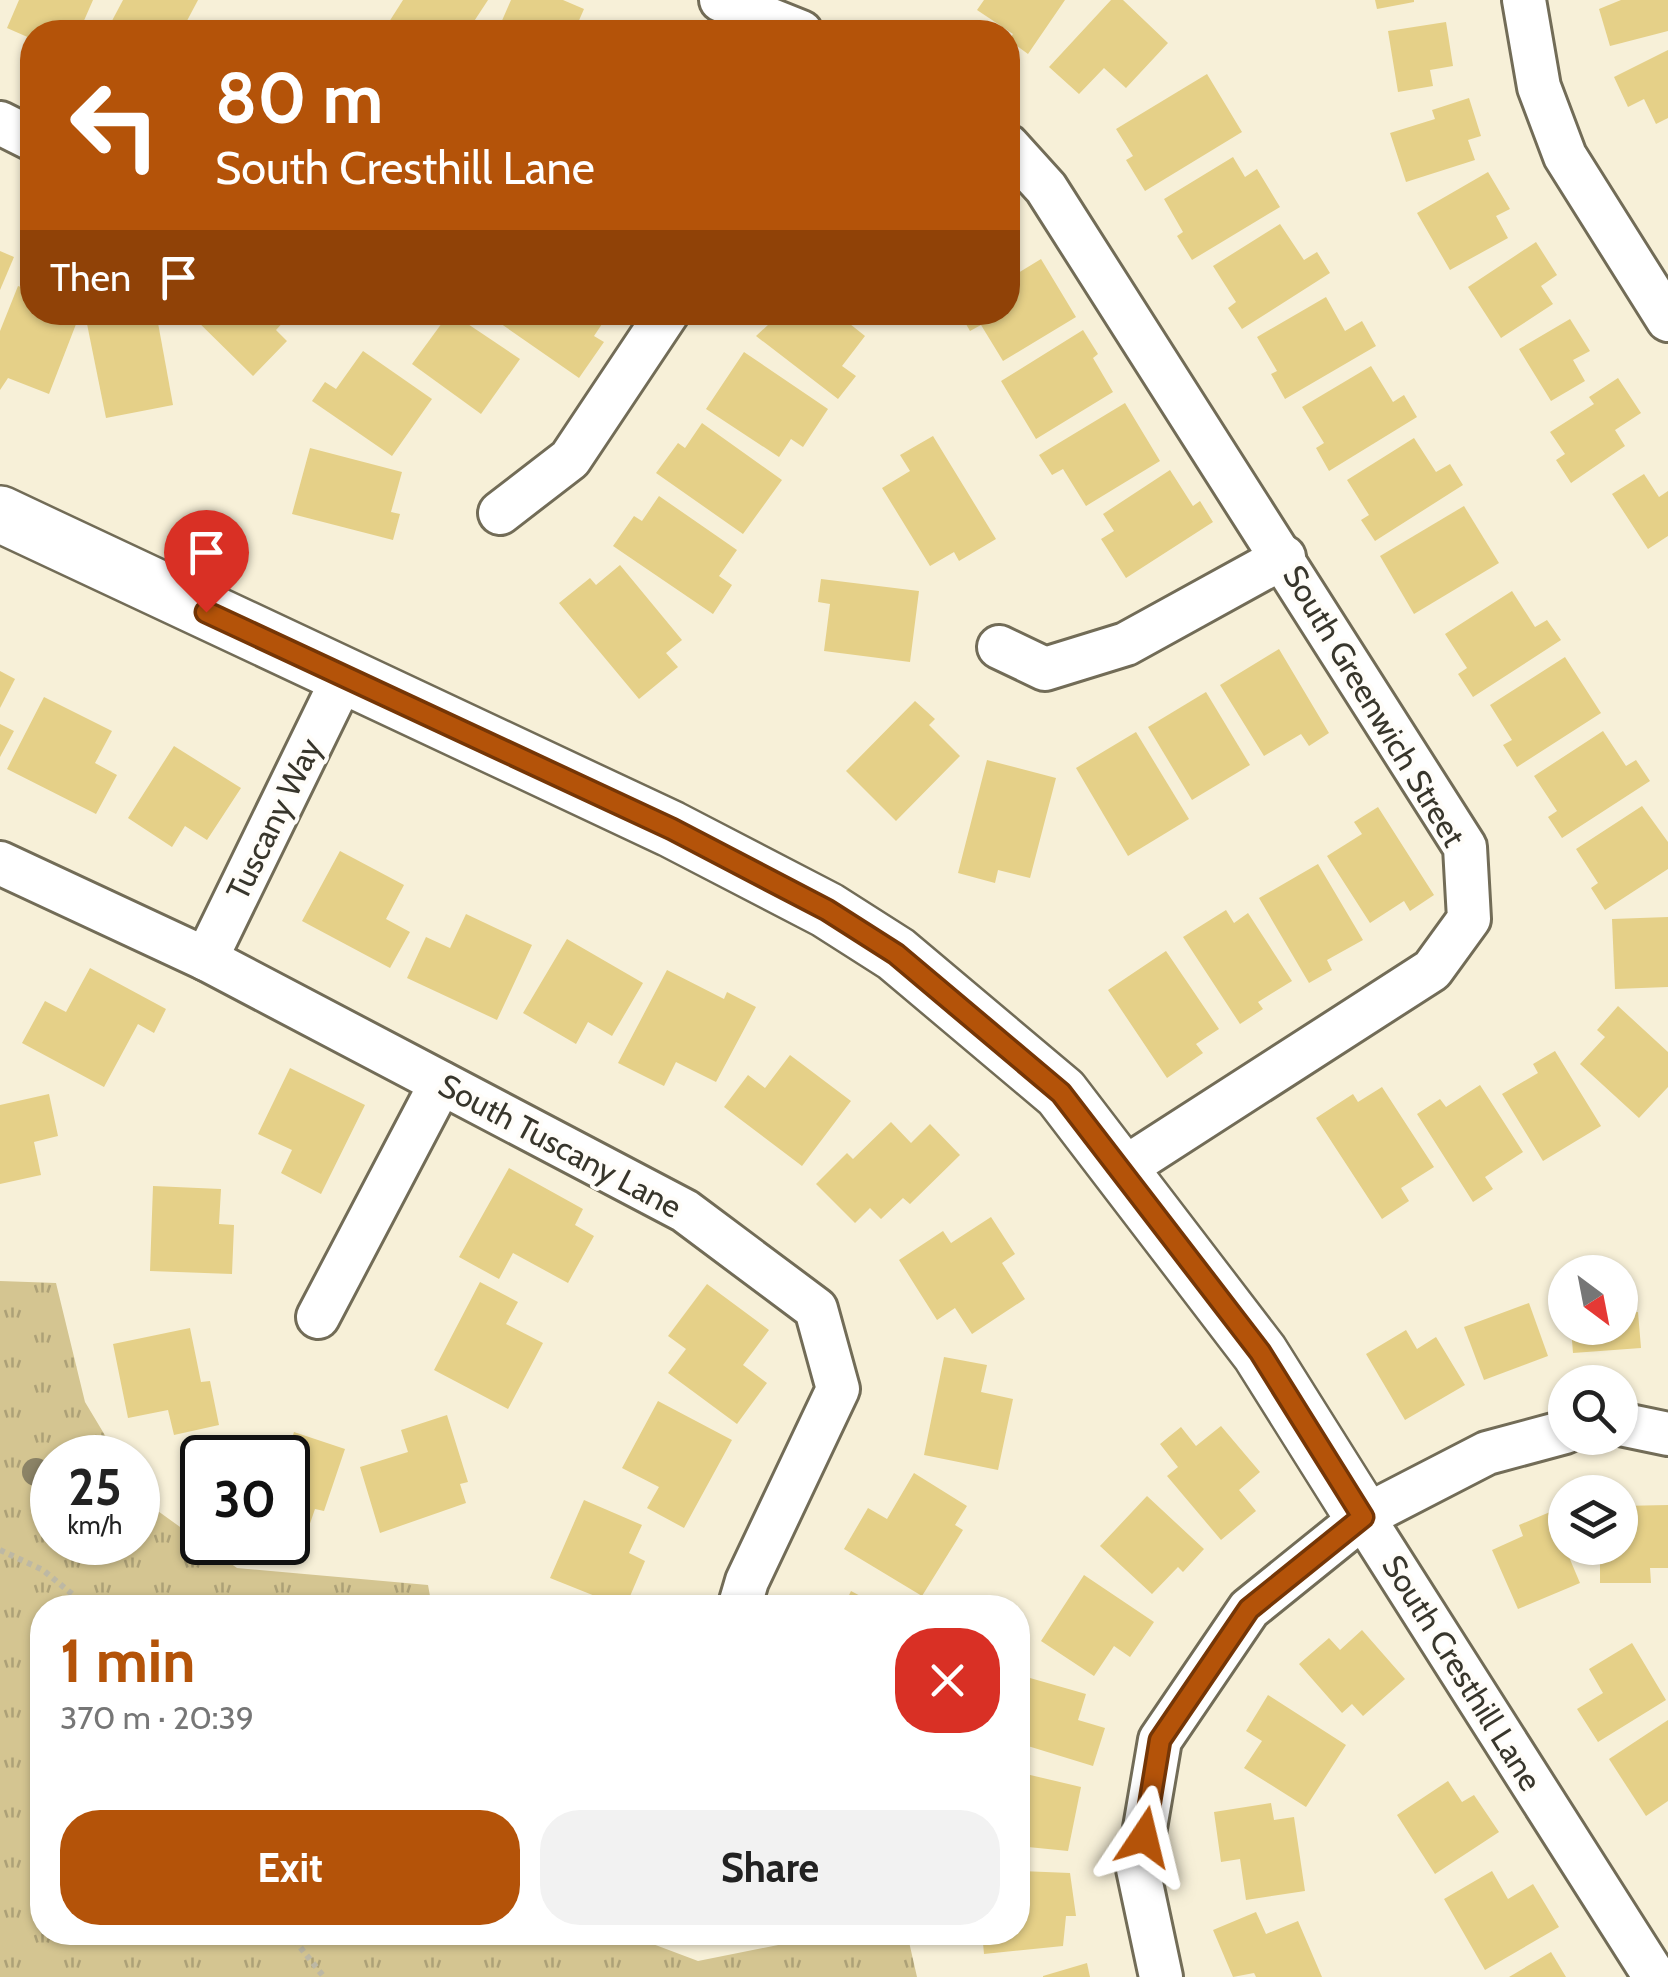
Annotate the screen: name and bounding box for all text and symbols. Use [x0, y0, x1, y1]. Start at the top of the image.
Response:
text: 80 m [215, 55, 383, 141]
icon: left [50, 60, 180, 190]
text: South Cresthill Lane [215, 141, 595, 195]
icon: arrive [151, 250, 206, 305]
text: Then [50, 254, 131, 301]
pin [164, 510, 249, 613]
icon: arrive [179, 525, 234, 580]
street label: South Greenwich Street [1275, 558, 1474, 854]
street label: Tuscany Way [218, 732, 329, 906]
street label: South Tuscany Lane [432, 1065, 688, 1226]
north arrow [1548, 1255, 1638, 1345]
map controls [1548, 1255, 1638, 1565]
button: search [1548, 1365, 1638, 1455]
speed limit sign: 30 [180, 1435, 310, 1565]
text: 25 [68, 1457, 122, 1518]
button: layers [1548, 1475, 1638, 1565]
text: km/h [68, 1510, 122, 1540]
street label: South Cresthill Lane [1374, 1548, 1551, 1798]
text: 1 min [60, 1624, 195, 1697]
button: close [895, 1628, 1000, 1733]
text: 370 m · 20:39 [60, 1698, 254, 1737]
position arrow [1092, 1785, 1196, 1889]
button: Exit [60, 1810, 520, 1925]
button: Share [540, 1810, 1000, 1925]

